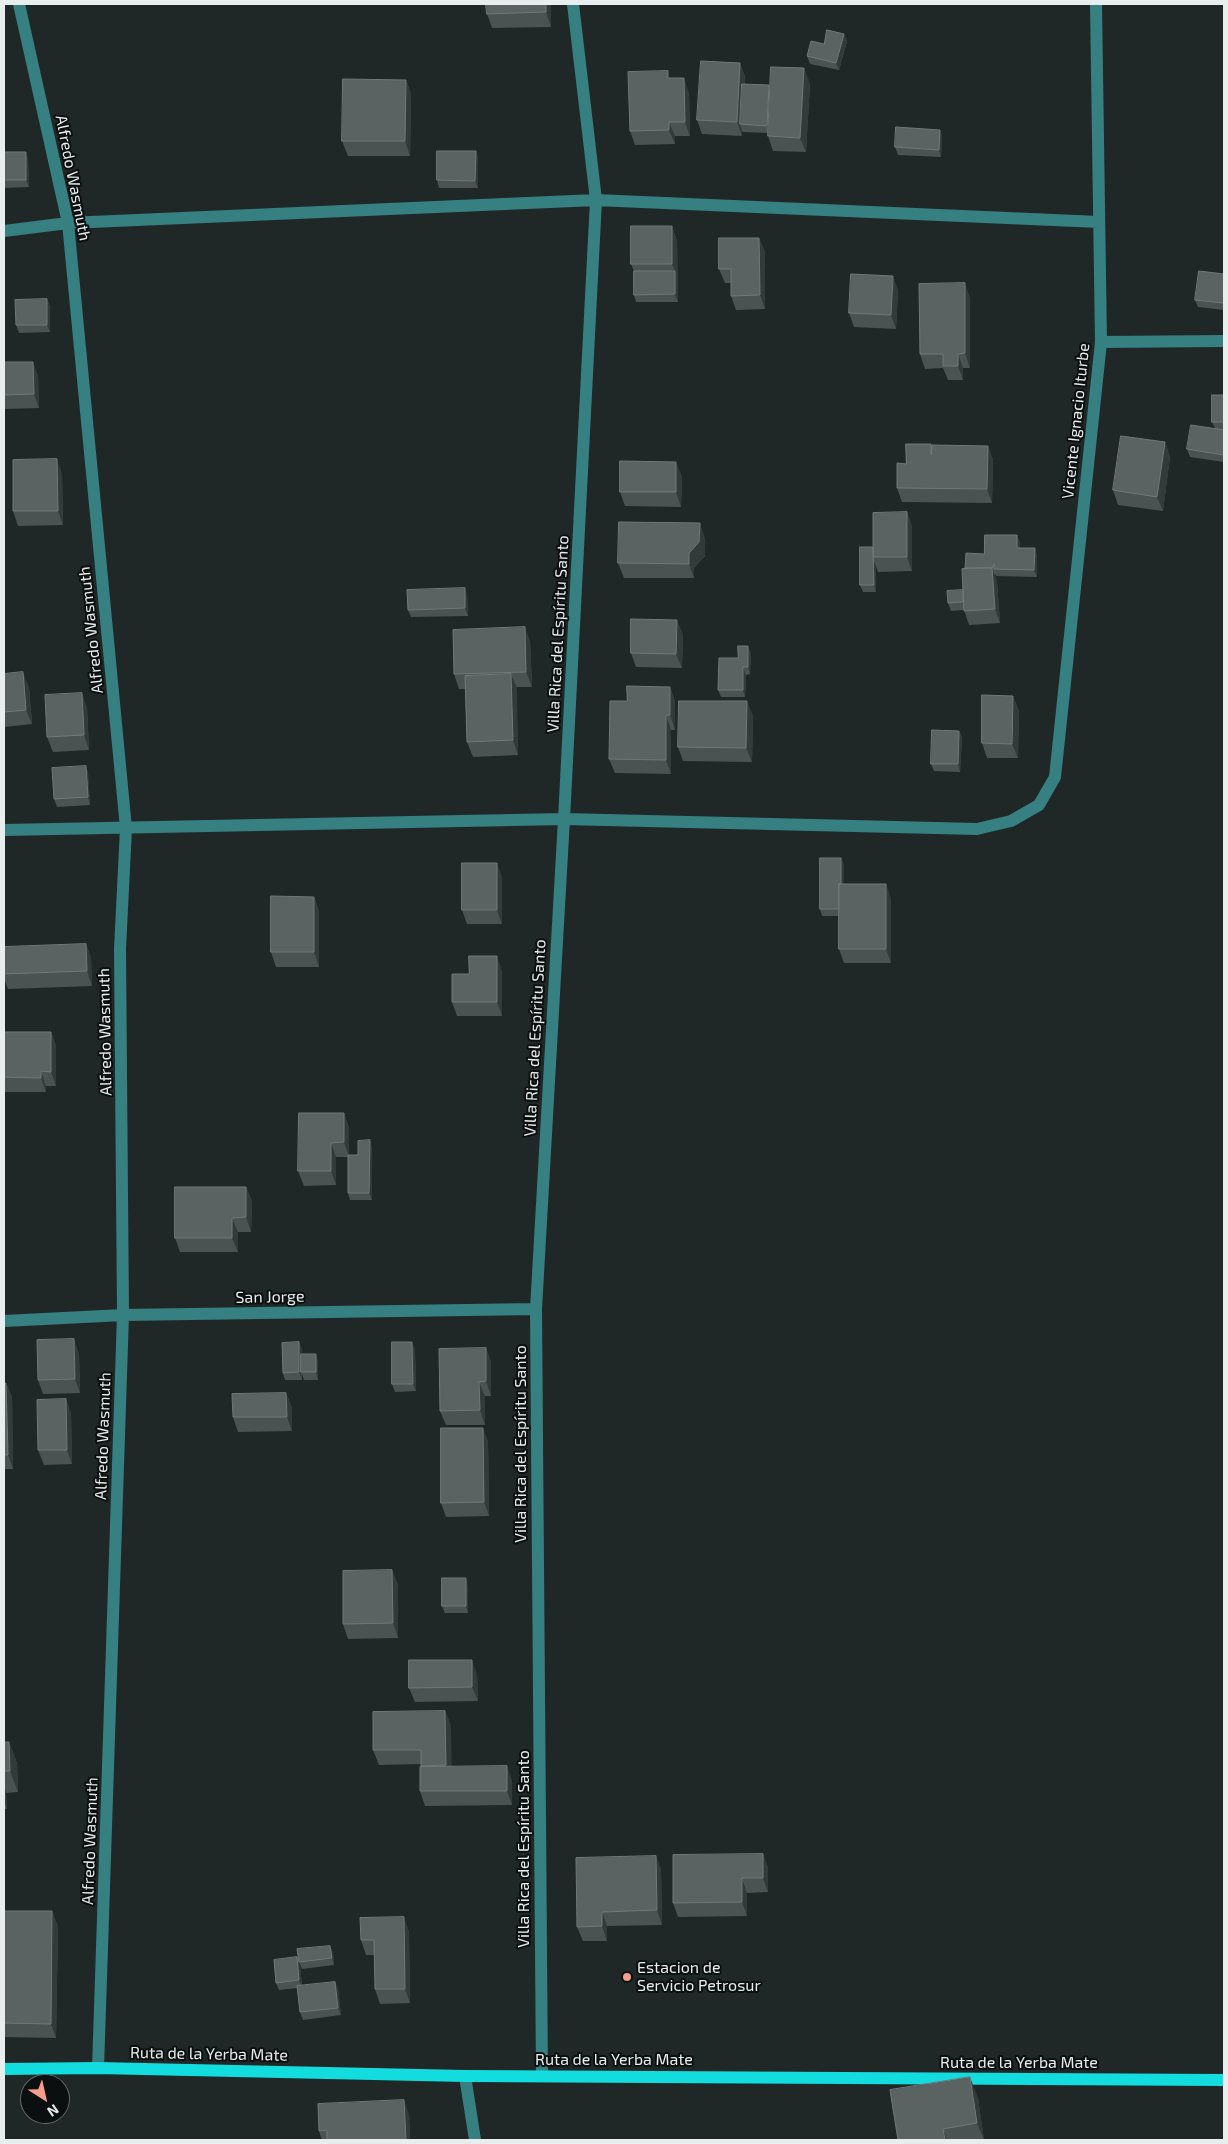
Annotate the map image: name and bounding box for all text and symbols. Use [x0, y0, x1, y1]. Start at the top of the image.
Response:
street label: Alfredo Wasmuth [51, 113, 95, 243]
street label: Vicente Ignacio Iturbe [1058, 342, 1094, 500]
street label: Villa Rica del Espíritu Santo [543, 535, 573, 733]
street label: Alfredo Wasmuth [75, 565, 107, 695]
street label: Villa Rica del Espíritu Santo [520, 939, 550, 1137]
street label: Alfredo Wasmuth [94, 968, 116, 1096]
street label: San Jorge [235, 1287, 305, 1307]
street label: Villa Rica del Espíritu Santo [511, 1345, 531, 1543]
street label: Alfredo Wasmuth [91, 1372, 115, 1500]
street label: Villa Rica del Espíritu Santo [514, 1750, 534, 1948]
street label: Alfredo Wasmuth [78, 1777, 102, 1905]
place label: Estacion de Servicio Petrosur [637, 1958, 761, 1996]
marker: Estacion de Servicio Petrosur [621, 1971, 633, 1983]
street label: Ruta de la Yerba Mate [130, 2043, 288, 2065]
street label: Ruta de la Yerba Mate [535, 2050, 693, 2070]
street label: Ruta de la Yerba Mate [940, 2053, 1098, 2073]
north arrow [20, 2074, 70, 2124]
text: N [44, 2101, 62, 2121]

